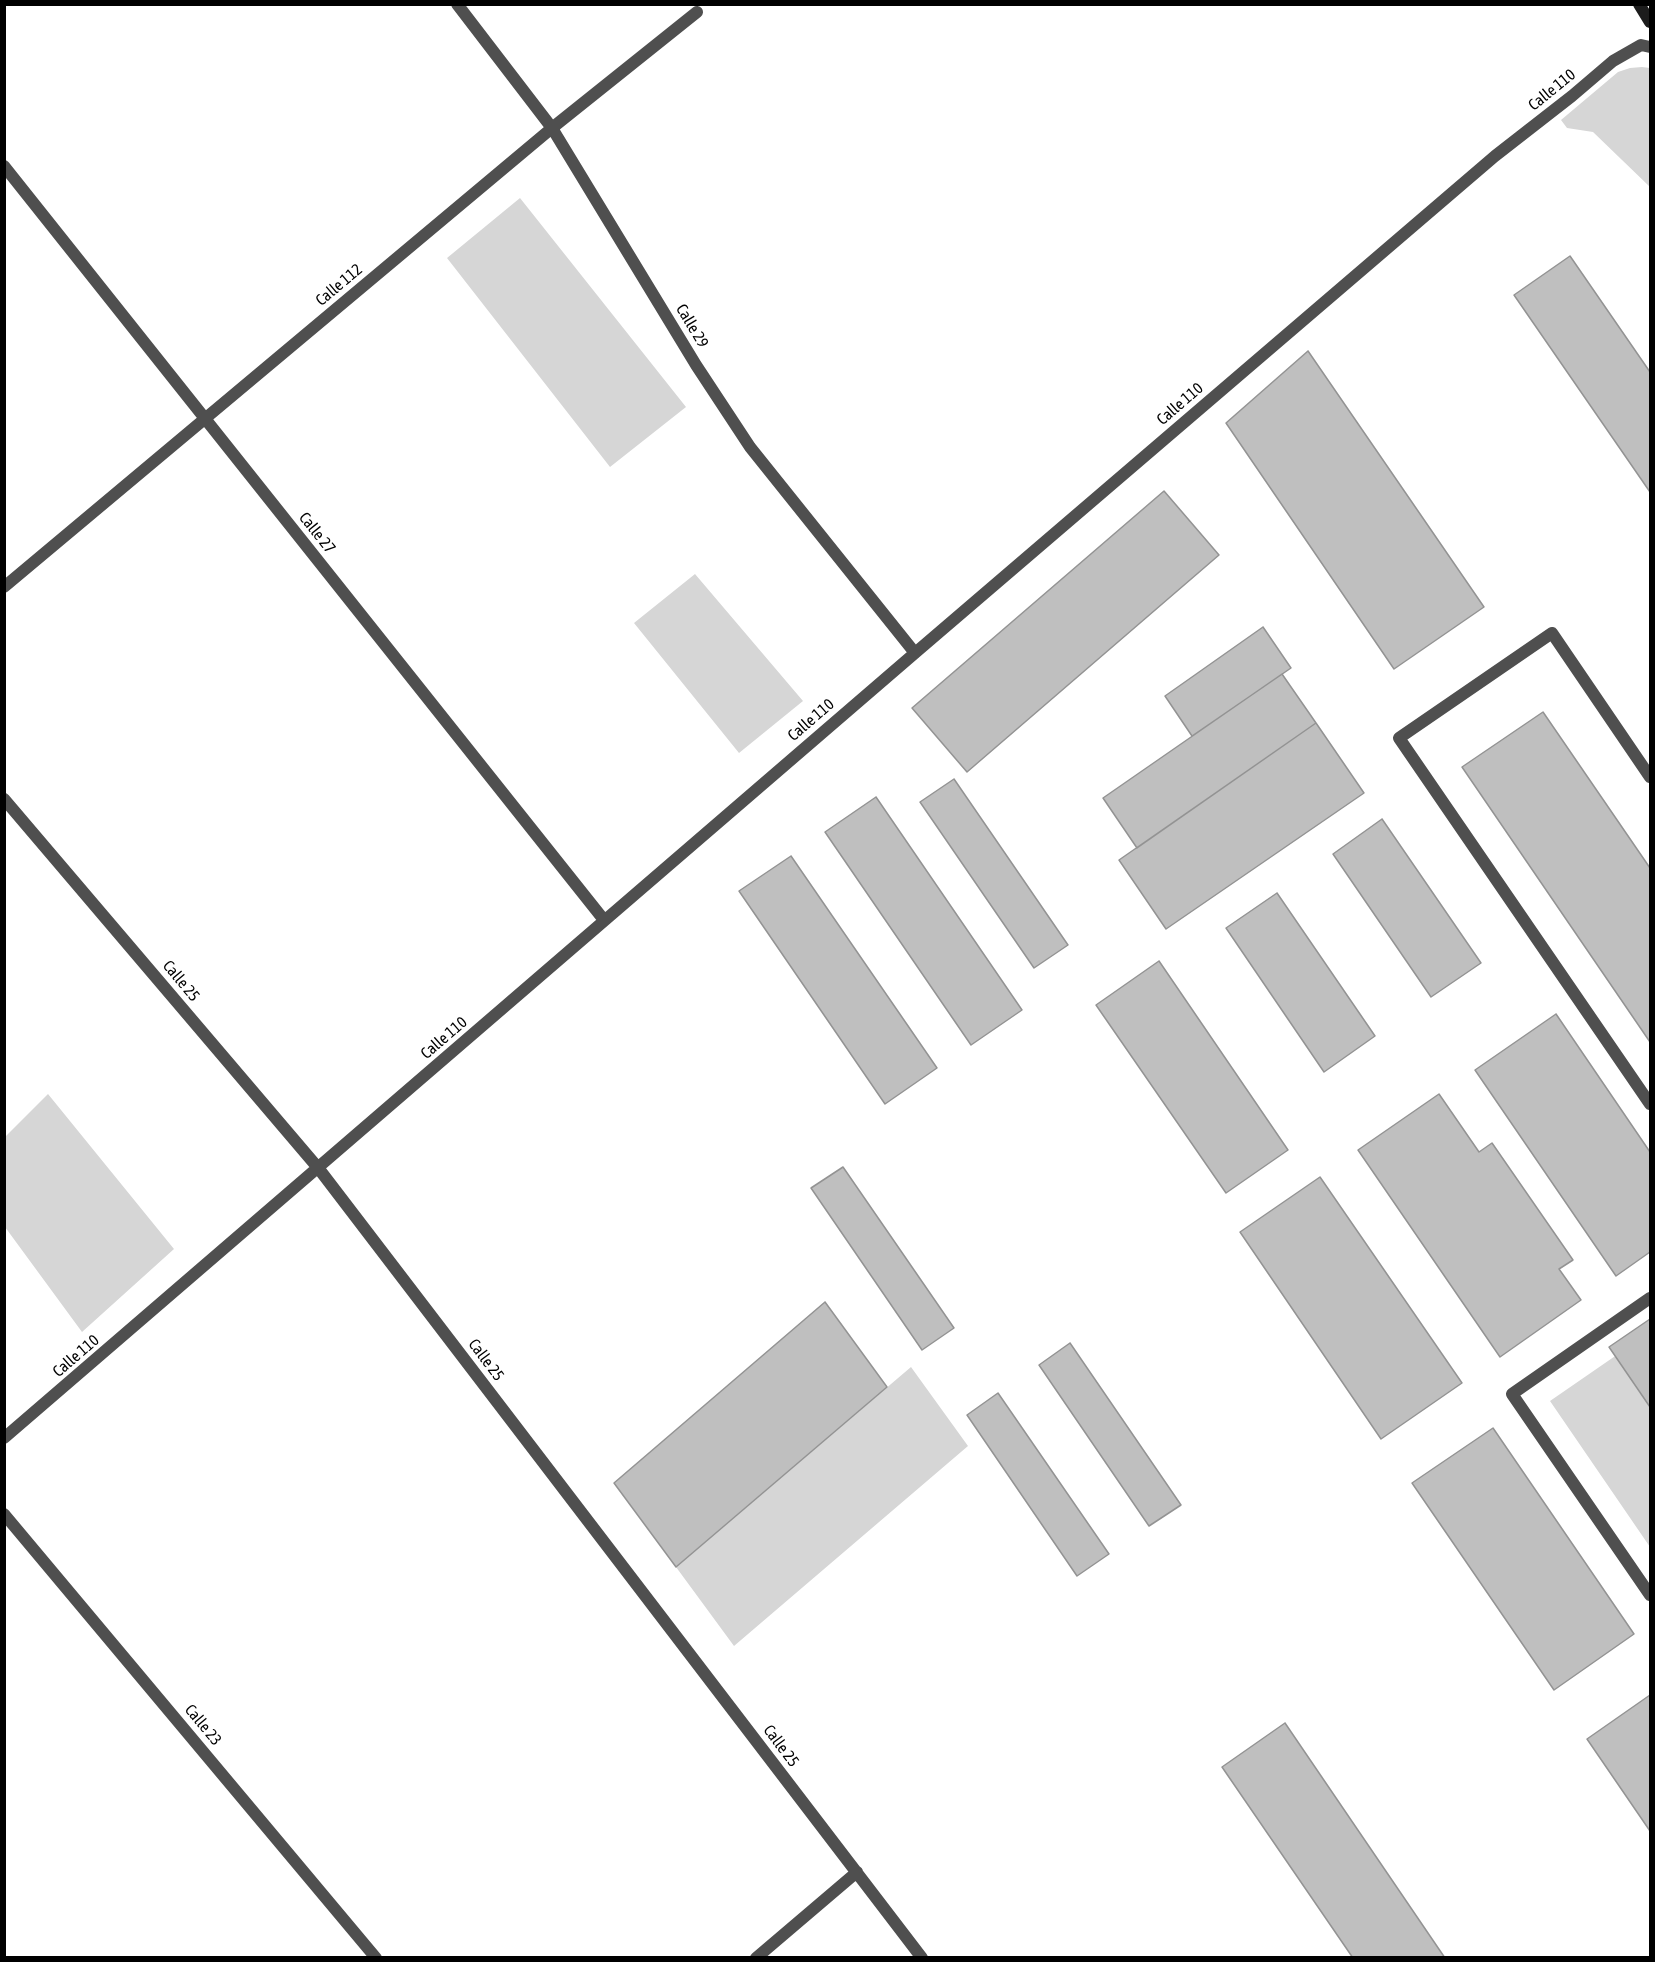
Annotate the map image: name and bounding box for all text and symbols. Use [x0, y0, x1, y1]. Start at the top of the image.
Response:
street label: Calle 110 [1525, 65, 1579, 115]
street label: Calle 112 [312, 260, 366, 310]
street label: Calle 29 [672, 301, 712, 351]
street label: Calle 110 [1153, 379, 1207, 429]
street label: Calle 27 [295, 509, 339, 557]
street label: Calle 110 [784, 695, 838, 745]
street label: Calle 25 [158, 957, 204, 1005]
street label: Calle 110 [417, 1013, 471, 1063]
street label: Calle 110 [49, 1331, 103, 1381]
street label: Calle 25 [464, 1335, 508, 1385]
street label: Calle 23 [180, 1701, 226, 1749]
street label: Calle 25 [759, 1721, 803, 1771]

